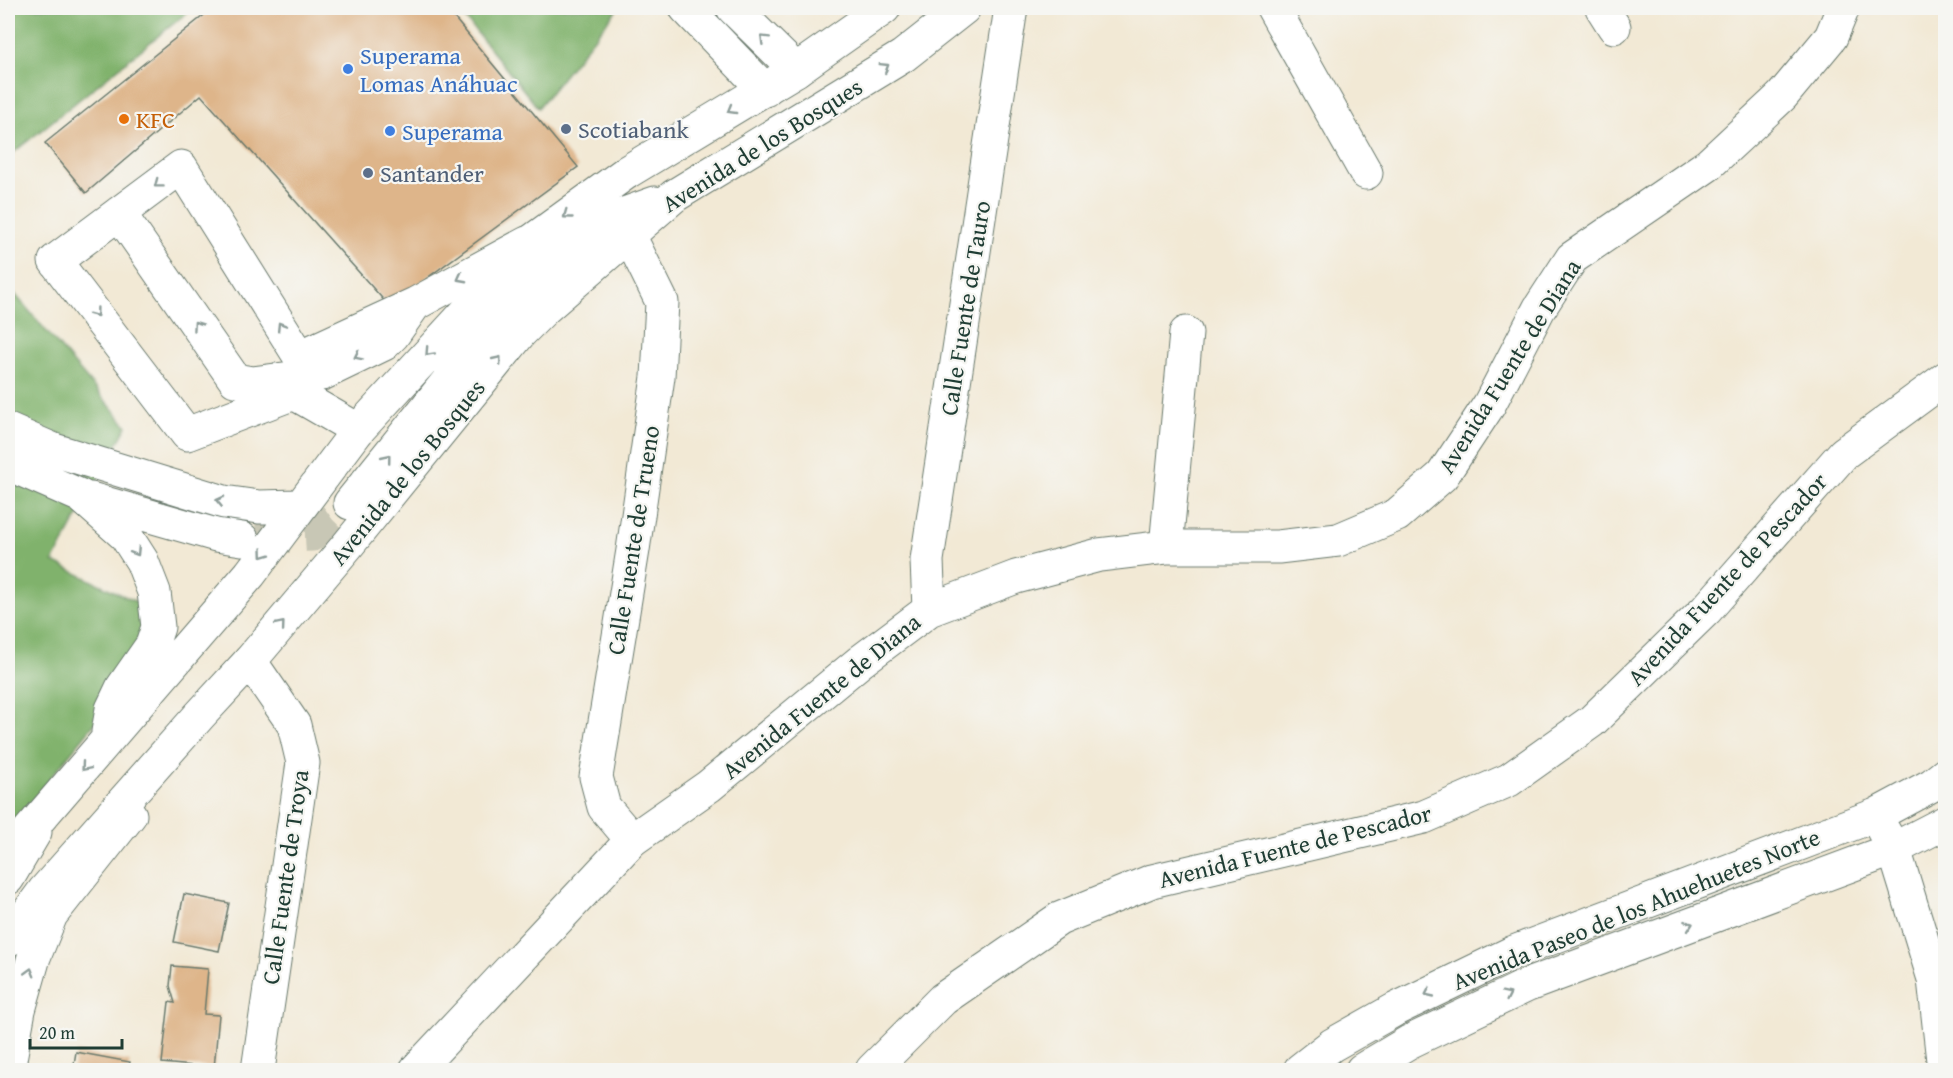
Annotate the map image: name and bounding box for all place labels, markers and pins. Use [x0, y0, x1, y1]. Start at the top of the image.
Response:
place label: Superama Lomas Anáhuac [360, 38, 518, 101]
marker: Superama Lomas Anáhuac [341, 62, 355, 76]
place label: KFC [136, 102, 175, 137]
marker: KFC [117, 112, 131, 126]
place label: Scotiabank [578, 112, 689, 147]
place label: Superama [402, 114, 504, 149]
marker: Scotiabank [559, 122, 573, 136]
marker: Superama [383, 124, 397, 138]
place label: Santander [380, 156, 484, 191]
marker: Santander [361, 166, 375, 180]

